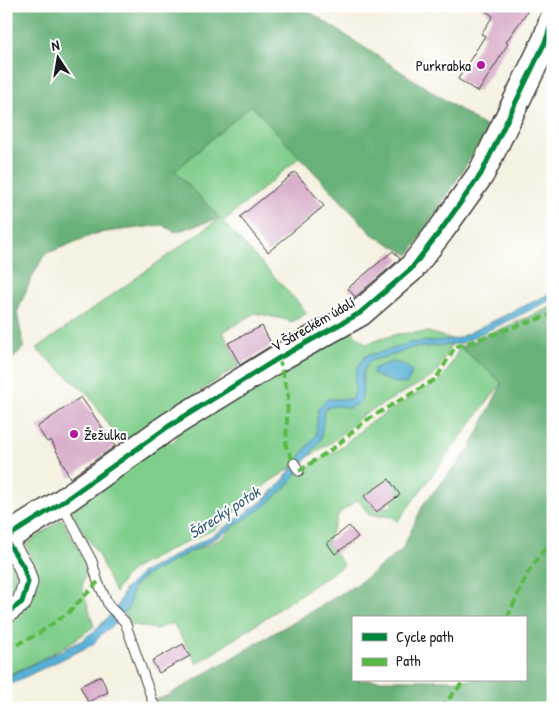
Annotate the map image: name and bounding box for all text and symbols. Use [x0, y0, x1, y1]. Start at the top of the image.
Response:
north arrow [32, 32, 82, 82]
text: N [50, 35, 61, 55]
place label: Purkrabka [416, 55, 471, 76]
marker: Purkrabka [475, 59, 487, 71]
street label: V Šáreckém údolí [267, 292, 359, 356]
place label: Žežulka [84, 424, 126, 445]
marker: Žežulka [68, 428, 80, 440]
water label: Šárecký potok [184, 480, 265, 543]
legend [352, 616, 526, 682]
text: Cycle path [396, 626, 454, 647]
text: Path [396, 650, 421, 671]

